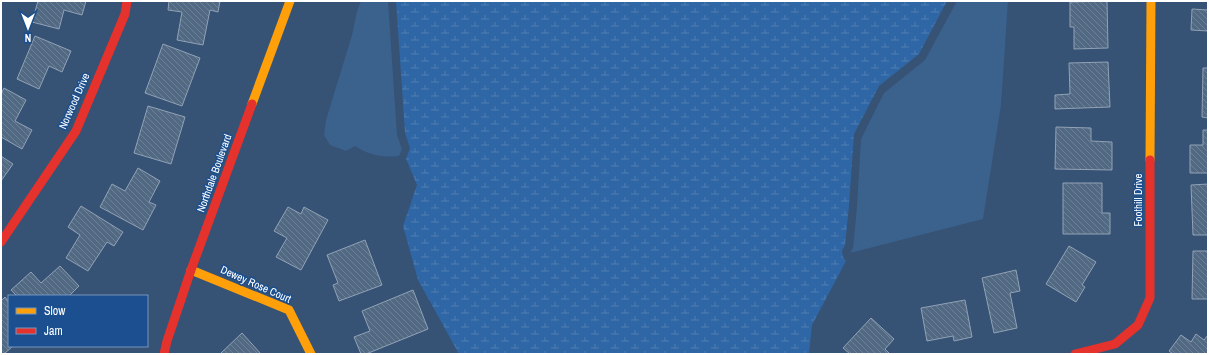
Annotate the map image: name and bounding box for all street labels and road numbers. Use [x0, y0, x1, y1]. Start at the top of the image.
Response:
street label: Norwood Drive [55, 71, 93, 131]
street label: Northdale Boulevard [193, 132, 235, 214]
street label: Foothill Drive [1131, 173, 1145, 227]
street label: Dewey Rose Court [219, 262, 294, 306]

